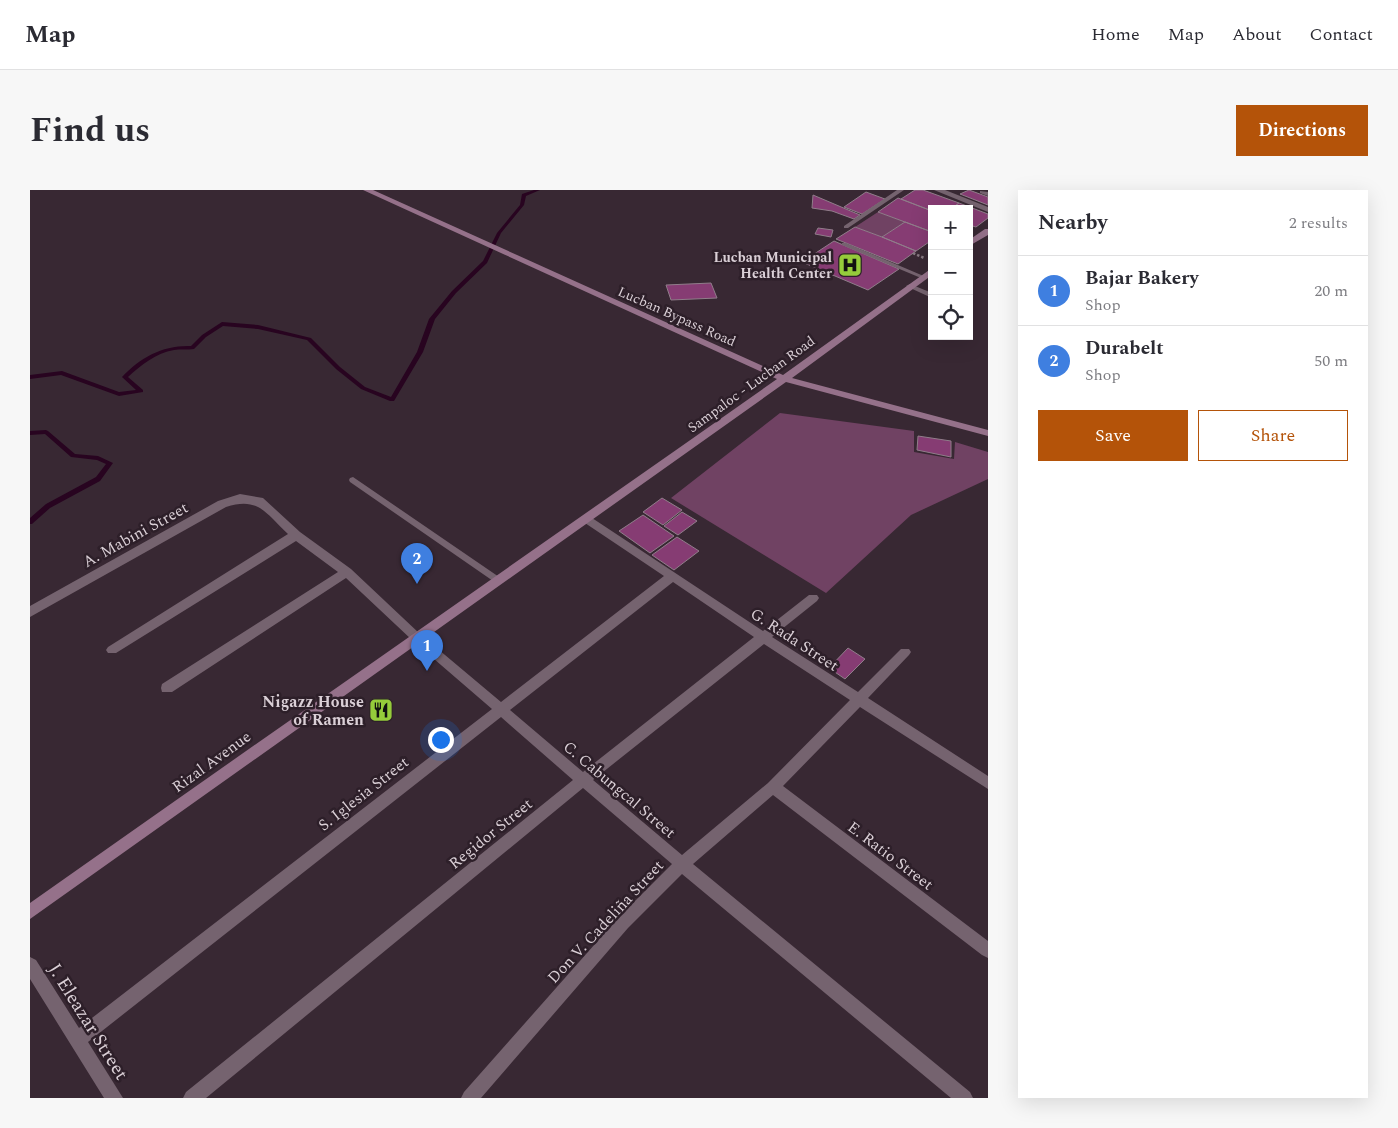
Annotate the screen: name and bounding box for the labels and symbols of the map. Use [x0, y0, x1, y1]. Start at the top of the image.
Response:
place label: Lucban Municipal Health Center [713, 247, 832, 284]
hospital icon: Lucban Municipal Health Center [837, 252, 863, 278]
street label: Lucban Bypass Road [614, 281, 739, 352]
street label: Sampaloc - Lucban Road [683, 331, 820, 438]
street label: A. Mabini Street [78, 496, 193, 574]
pin: 2 [401, 543, 433, 584]
street label: G. Rada Street [745, 602, 844, 678]
pin: 1 [411, 630, 443, 671]
place label: Nigazz House of Ramen [262, 690, 364, 732]
restaurant icon: Nigazz House of Ramen [368, 697, 394, 723]
street label: Rizal Avenue [167, 725, 256, 799]
your location [428, 727, 454, 753]
street label: C. Cabungcal Street [558, 735, 681, 844]
street label: S. Iglesia Street [313, 750, 414, 837]
street label: Regidor Street [443, 792, 538, 875]
street label: E. Ratio Street [842, 815, 939, 896]
street label: Don V. Cadeliña Street [542, 854, 670, 989]
street label: J. Eleazar Street [40, 958, 135, 1086]

